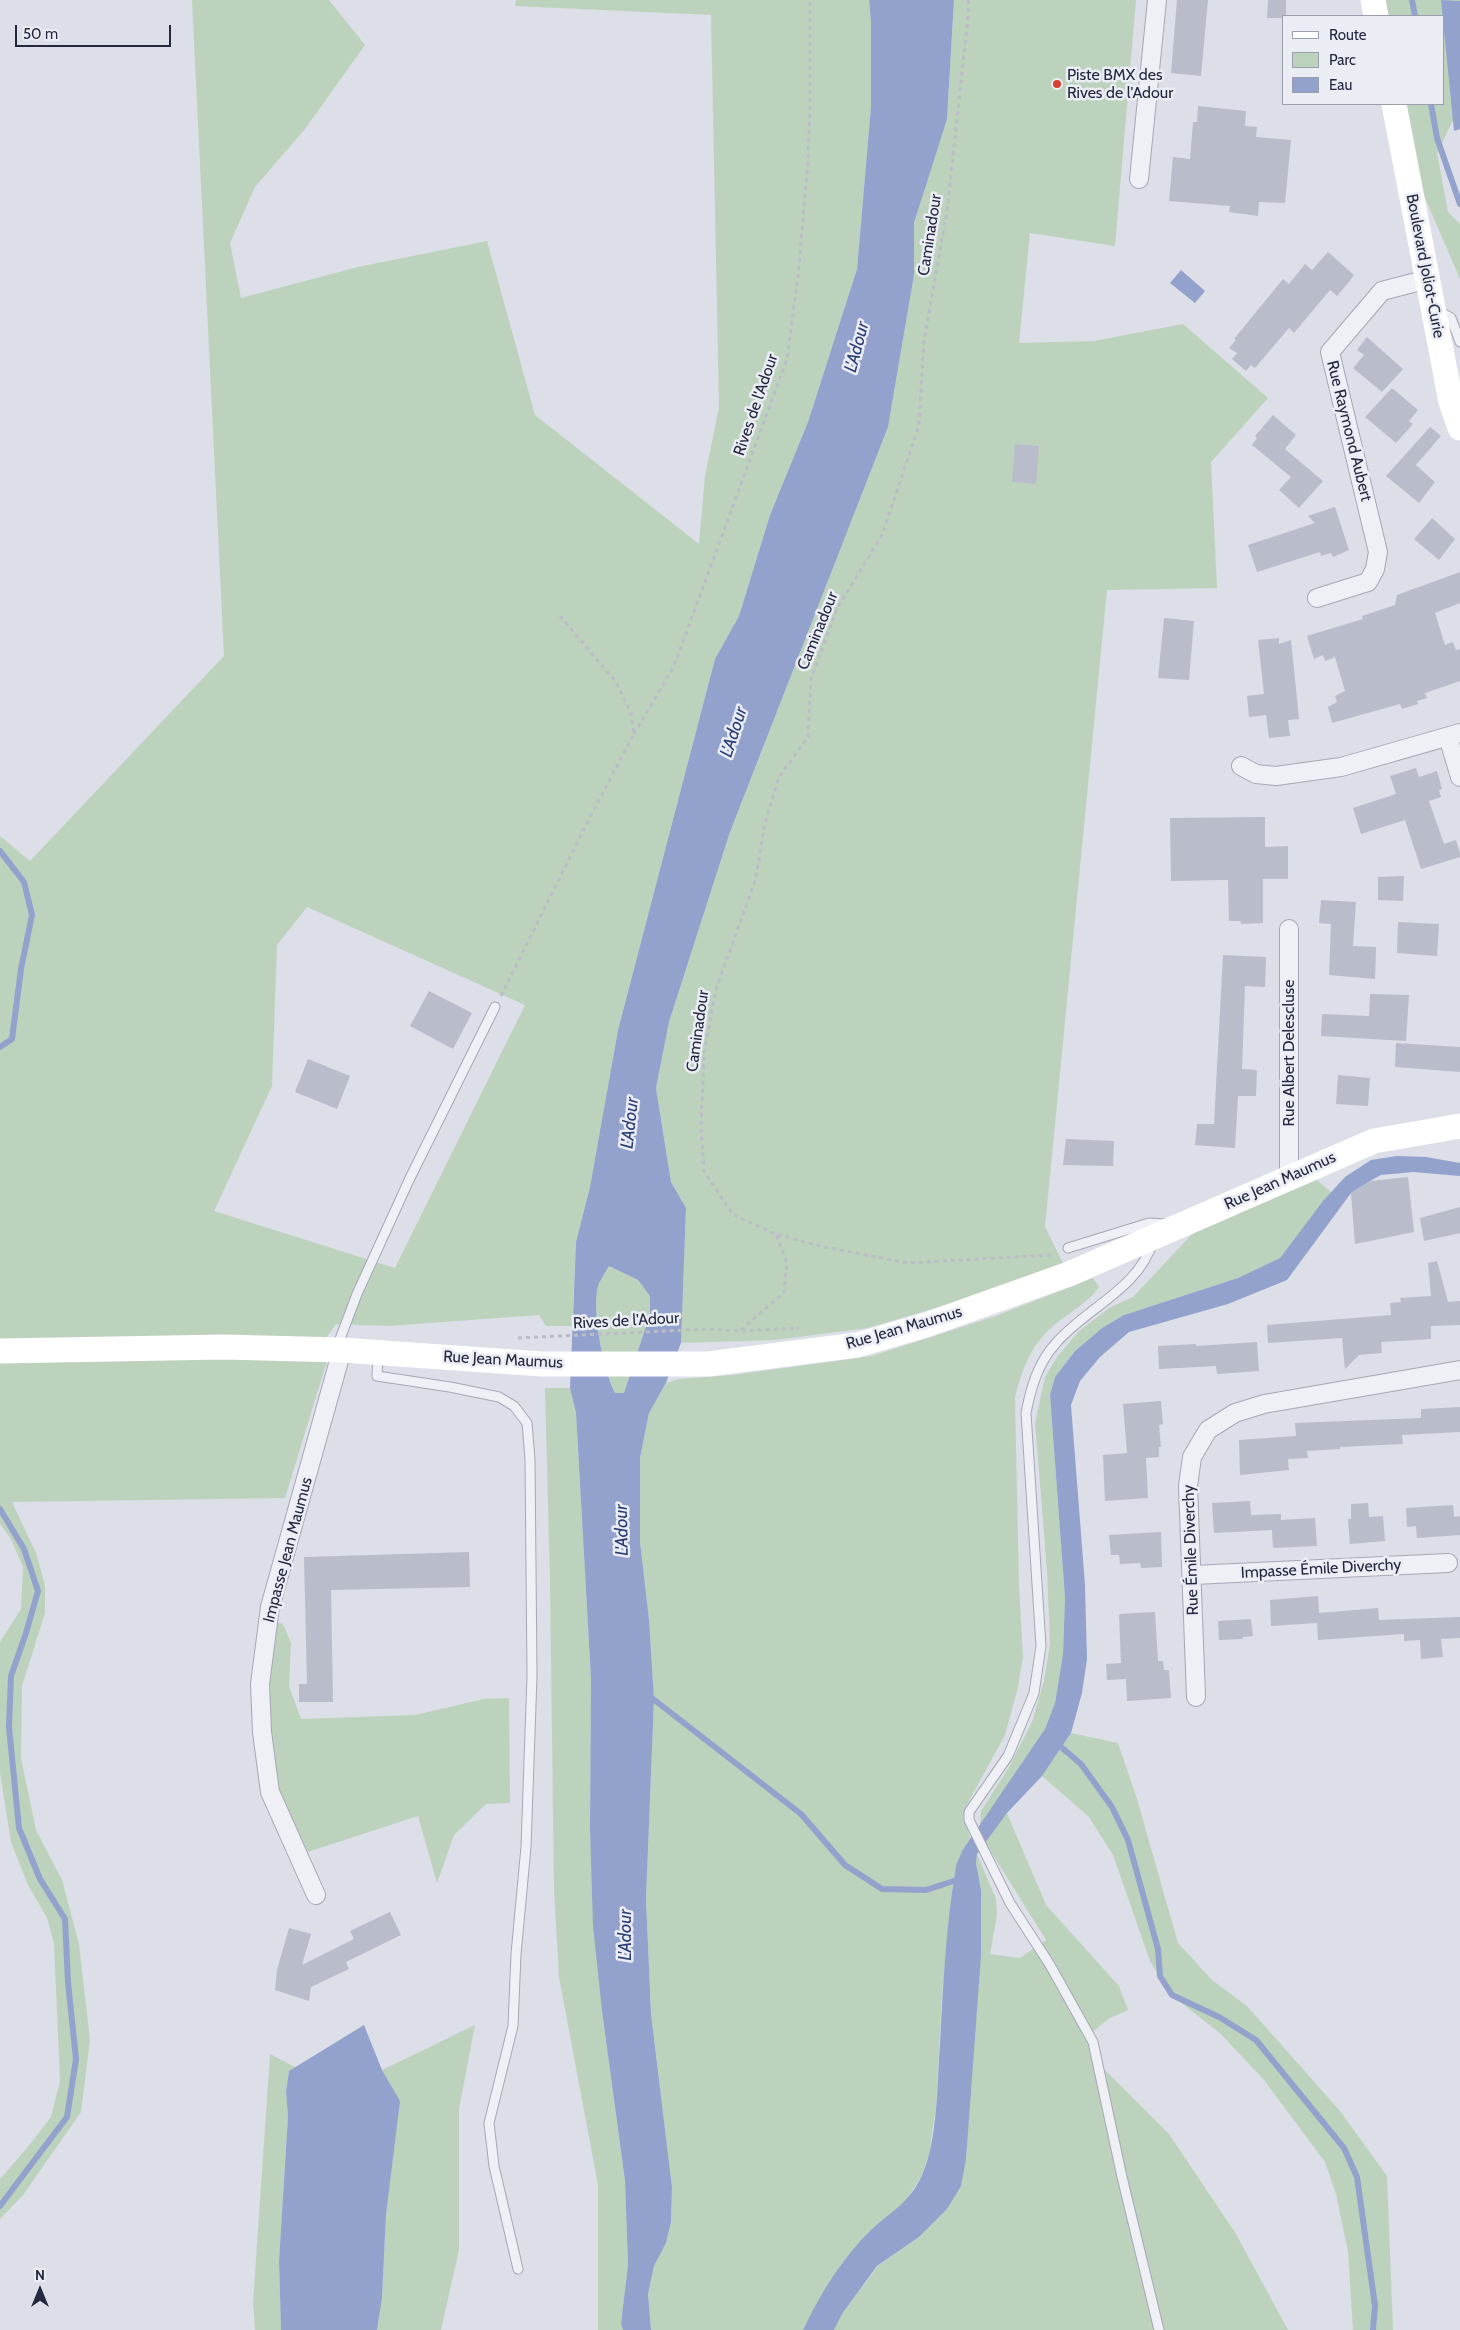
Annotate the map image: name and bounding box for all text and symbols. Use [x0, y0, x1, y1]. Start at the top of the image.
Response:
scale bar [18, 15, 174, 47]
legend [1282, 15, 1445, 105]
text: 50 m [23, 25, 58, 43]
text: Route [1329, 26, 1367, 44]
text: Parc [1329, 51, 1356, 69]
place label: Piste BMX des Rives de l'Adour [1067, 65, 1173, 103]
text: Eau [1329, 76, 1352, 94]
marker: Piste BMX des Rives de l'Adour [1051, 78, 1063, 90]
street label: Boulevard Joliot-Curie [1402, 192, 1448, 340]
street label: Caminadour [914, 193, 946, 277]
water label: L'Adour [840, 319, 874, 375]
street label: Rives de l'Adour [730, 352, 782, 458]
street label: Rue Raymond Aubert [1322, 359, 1376, 503]
street label: Caminadour [794, 589, 842, 673]
water label: L'Adour [716, 704, 752, 760]
street label: Rue Albert Delescluse [1279, 980, 1299, 1126]
street label: Caminadour [683, 989, 713, 1073]
water label: L'Adour [617, 1096, 643, 1150]
street label: Rue Jean Maumus [1221, 1148, 1339, 1214]
street label: Rue Jean Maumus [844, 1302, 964, 1354]
street label: Rives de l'Adour [572, 1309, 680, 1333]
street label: Rue Jean Maumus [443, 1347, 563, 1373]
street label: Impasse Jean Maumus [259, 1475, 317, 1625]
street label: Rue Émile Diverchy [1179, 1484, 1203, 1616]
water label: L'Adour [611, 1504, 633, 1556]
street label: Impasse Émile Diverchy [1240, 1555, 1402, 1583]
water label: L'Adour [615, 1909, 637, 1961]
north arrow [15, 2265, 65, 2315]
text: N [35, 2266, 45, 2284]

